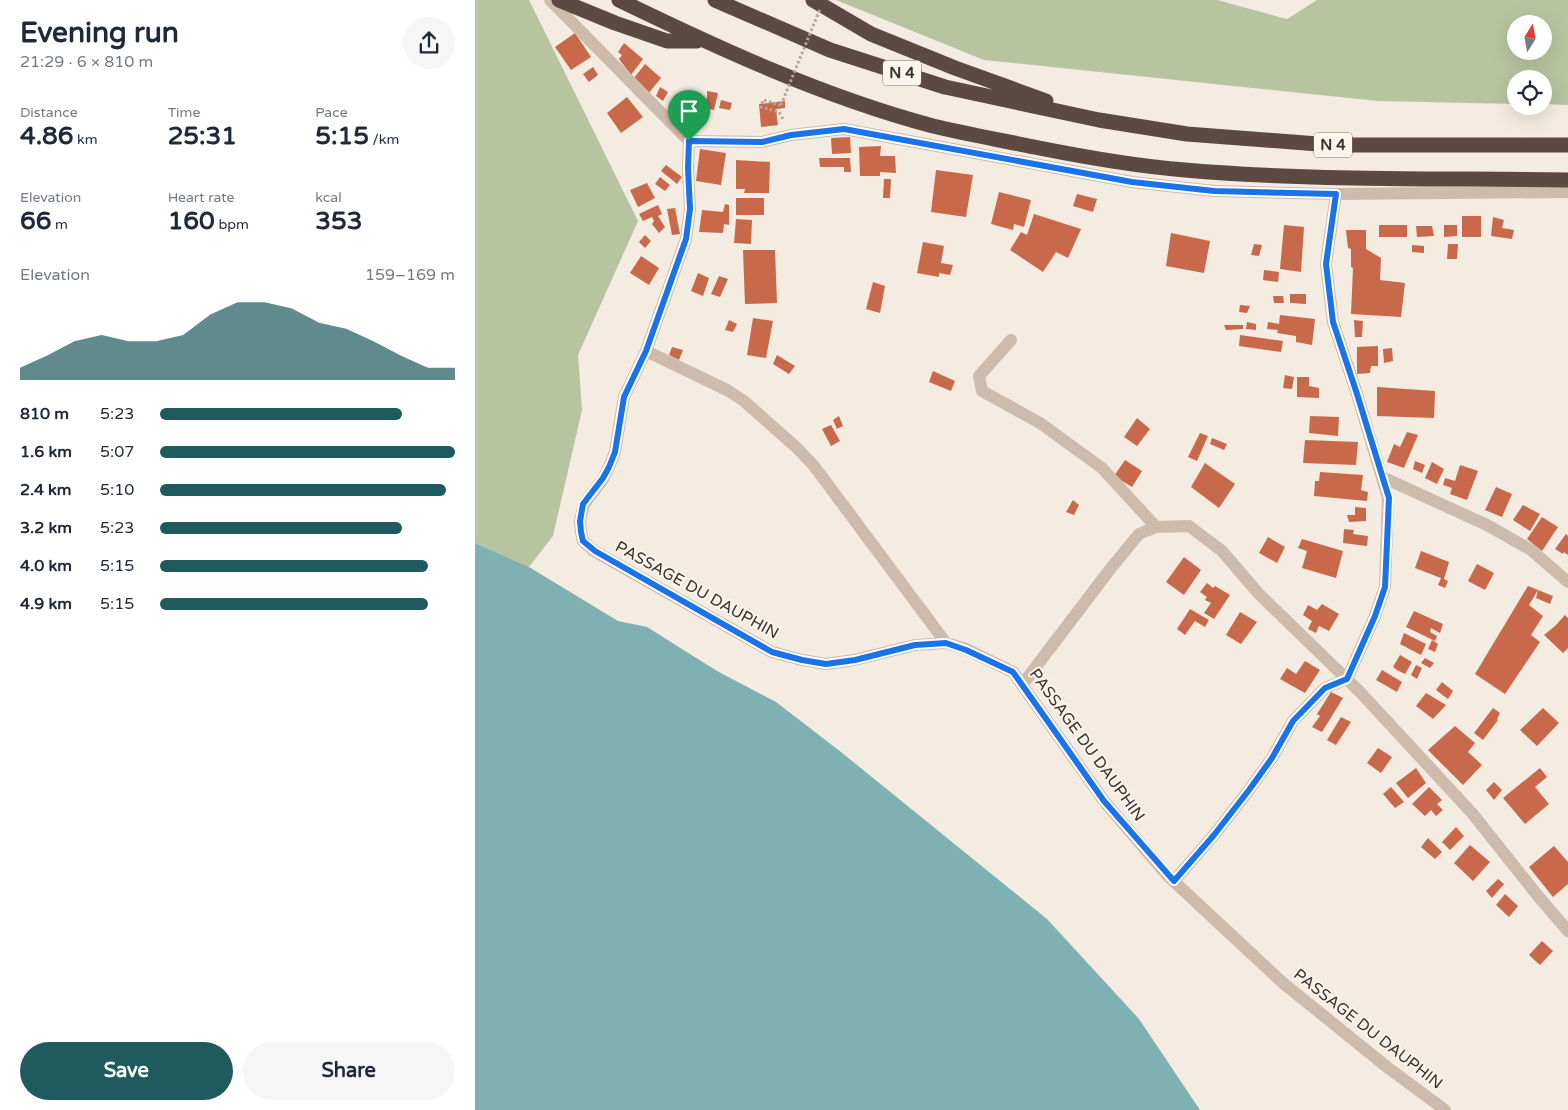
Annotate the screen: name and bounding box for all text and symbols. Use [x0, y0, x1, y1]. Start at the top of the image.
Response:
north arrow [1507, 15, 1553, 60]
map controls [1507, 15, 1552, 115]
text: Evening run [20, 16, 179, 50]
button: share [403, 17, 455, 69]
text: 21:29 · 6 × 810 m [20, 52, 153, 72]
road number: N 4 [883, 60, 921, 86]
button: locate [1507, 70, 1552, 115]
pin [668, 90, 710, 141]
icon: arrive [675, 97, 703, 125]
text: Distance [20, 104, 78, 121]
text: Time [168, 104, 200, 121]
text: Pace [315, 104, 348, 121]
text: 4.86 [20, 121, 73, 151]
text: 25:31 [168, 121, 237, 151]
text: 5:15 [315, 121, 369, 151]
text: km [73, 131, 98, 148]
text: /km [369, 131, 399, 148]
road number: N 4 [1314, 132, 1352, 158]
text: Elevation [20, 189, 81, 206]
text: Heart rate [168, 189, 234, 206]
text: kcal [315, 189, 342, 206]
text: 66 [20, 206, 51, 236]
text: 160 [168, 206, 215, 236]
text: 353 [315, 206, 362, 236]
text: m [51, 216, 68, 233]
text: bpm [215, 216, 249, 233]
text: Elevation [20, 265, 90, 285]
text: 159–169 m [365, 265, 455, 285]
text: 810 m [20, 404, 69, 424]
text: 5:23 [100, 404, 134, 424]
text: 1.6 km [20, 442, 72, 462]
text: 5:07 [100, 442, 134, 462]
text: 2.4 km [20, 480, 72, 500]
text: 5:10 [100, 480, 134, 500]
text: 3.2 km [20, 518, 72, 538]
text: 5:23 [100, 518, 134, 538]
street label: PASSAGE DU DAUPHIN [612, 537, 782, 643]
text: 4.0 km [20, 556, 72, 576]
text: 5:15 [100, 556, 134, 576]
text: 4.9 km [20, 594, 72, 614]
text: 5:15 [100, 594, 134, 614]
street label: PASSAGE DU DAUPHIN [1025, 665, 1149, 825]
street label: PASSAGE DU DAUPHIN [1289, 964, 1447, 1094]
button: Save [20, 1042, 233, 1100]
button: Share [243, 1042, 455, 1100]

